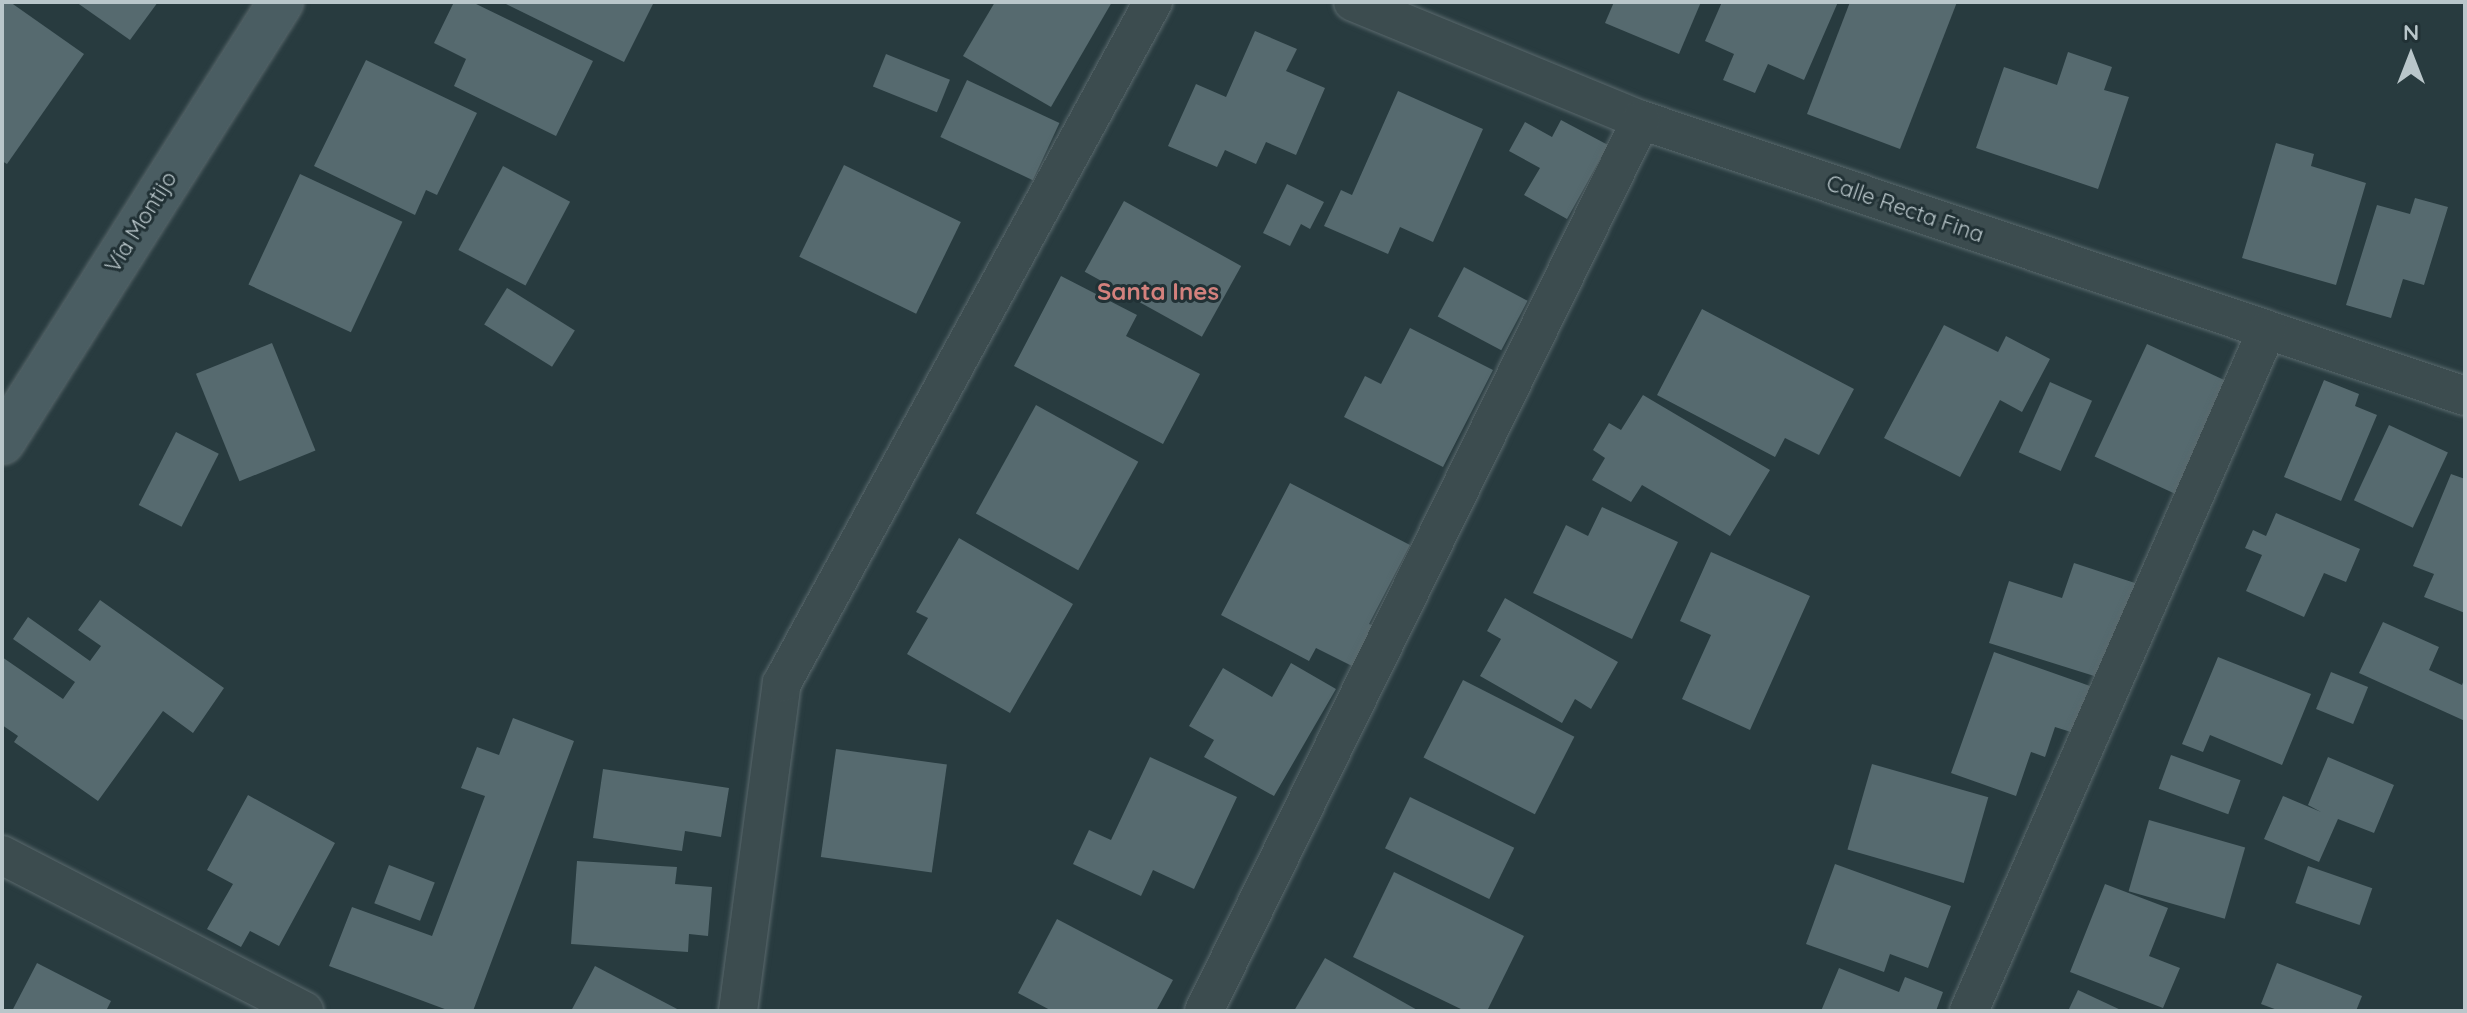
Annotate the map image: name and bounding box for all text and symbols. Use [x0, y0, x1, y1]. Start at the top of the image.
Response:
north arrow [2371, 16, 2451, 96]
text: N [2403, 18, 2419, 46]
street label: Vía Montijo [100, 167, 182, 277]
street label: Calle Recta Fina [1823, 170, 1987, 248]
district label: Santa Ines [1097, 278, 1219, 306]

